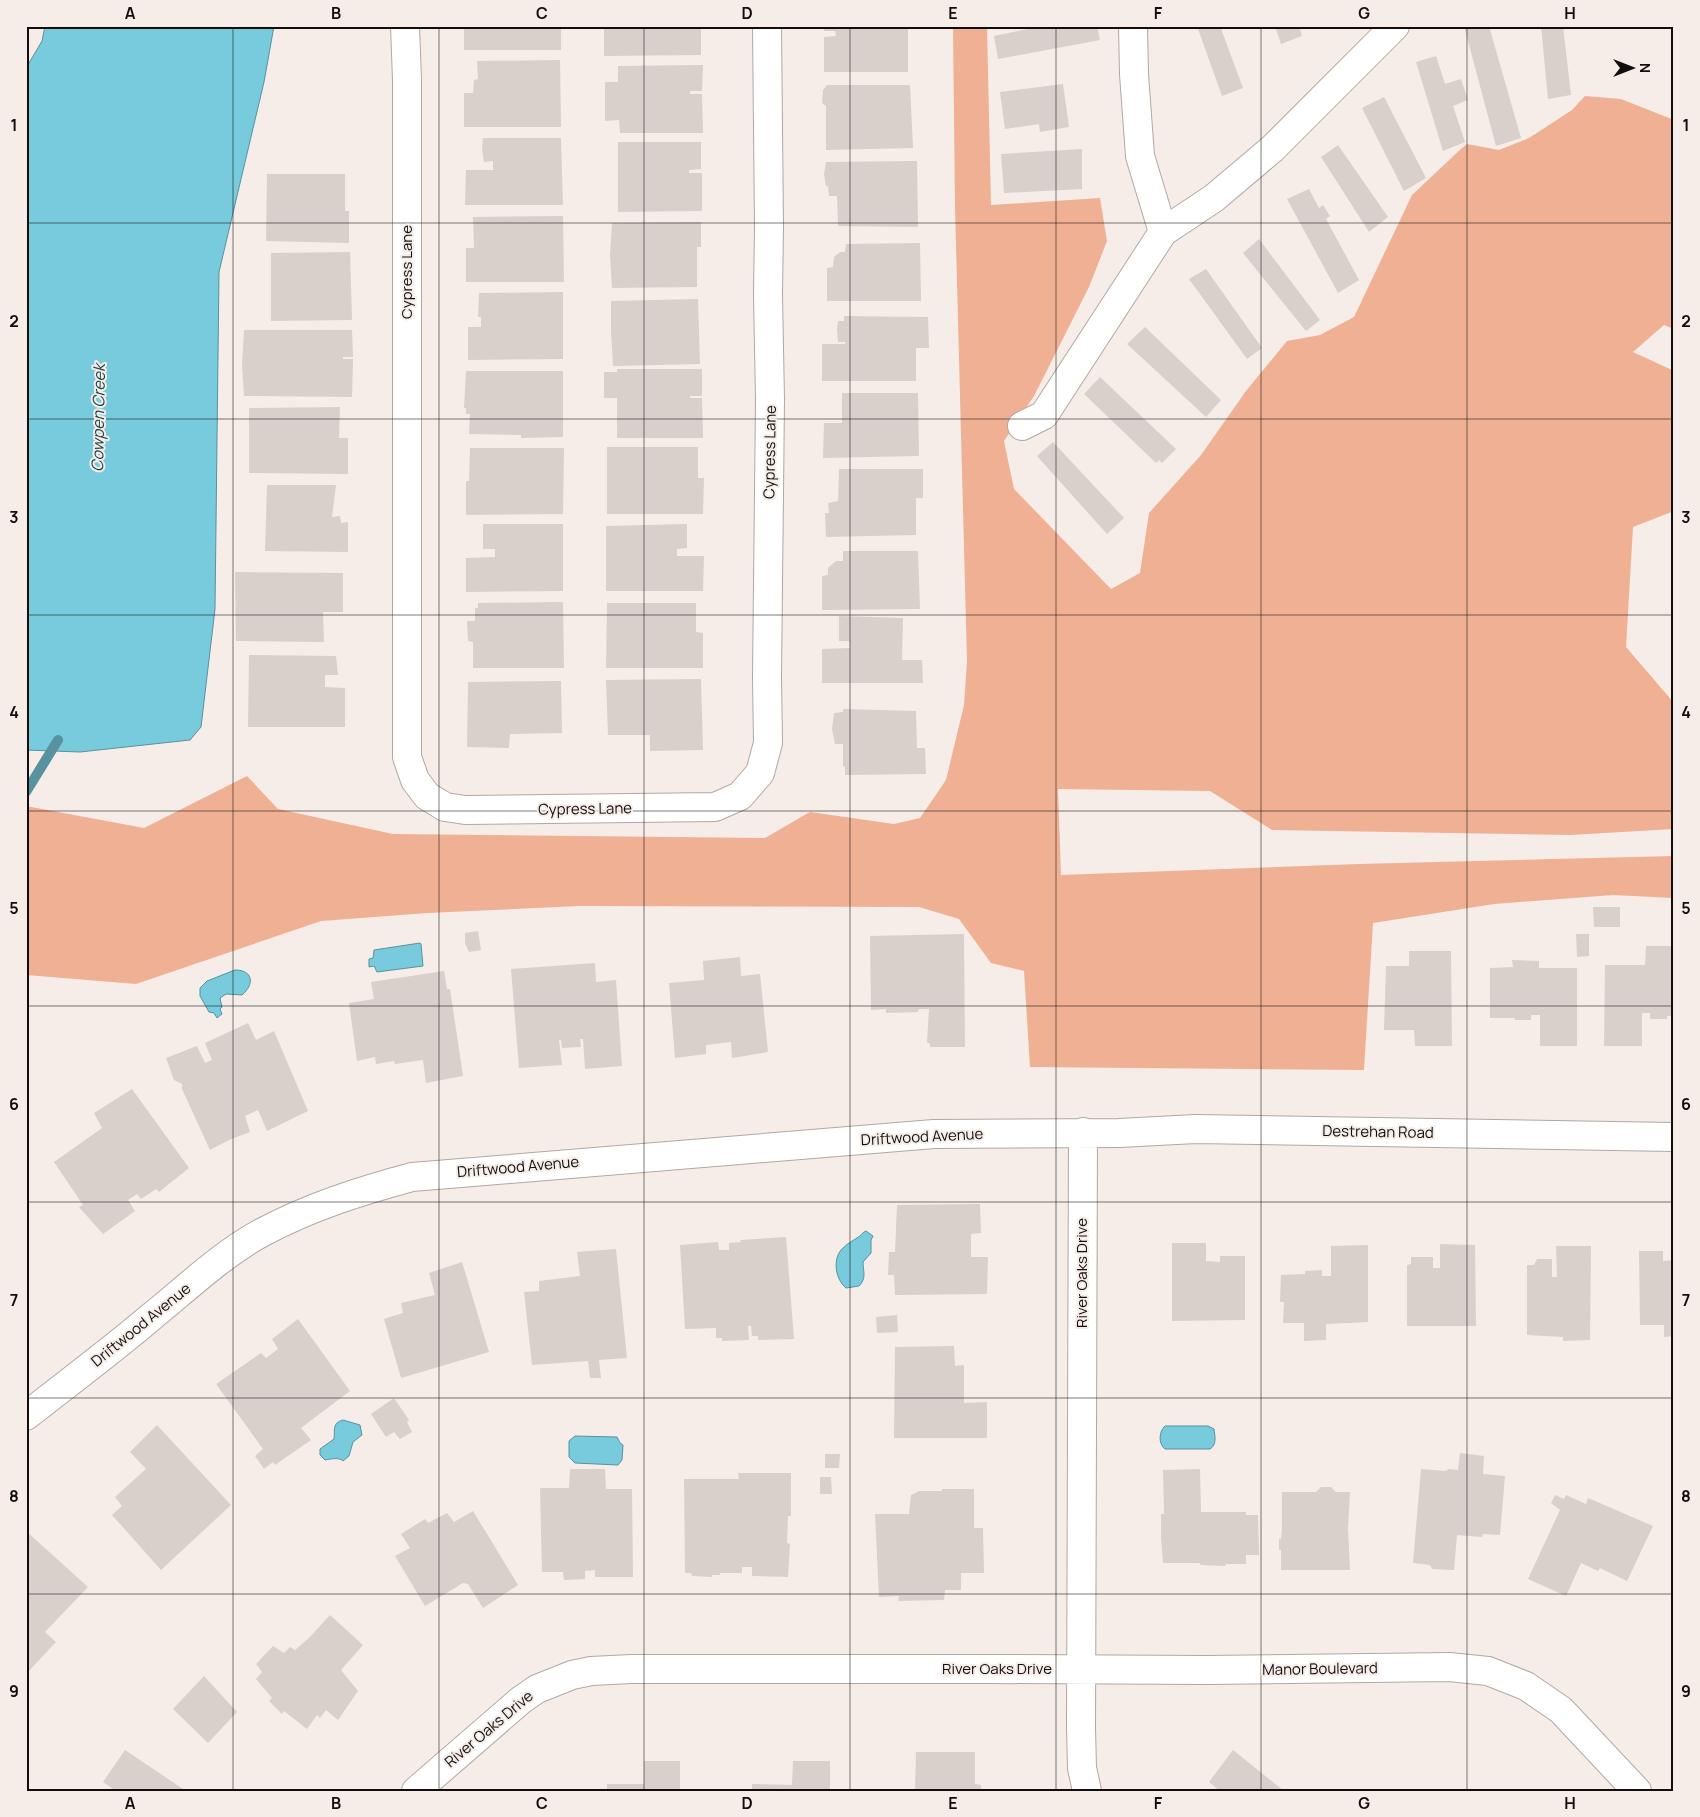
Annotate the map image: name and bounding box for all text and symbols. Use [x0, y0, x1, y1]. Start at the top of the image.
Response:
text: A [125, 2, 136, 24]
text: B [331, 2, 341, 24]
text: C [536, 2, 548, 24]
text: D [741, 2, 753, 24]
text: E [948, 2, 958, 24]
text: F [1154, 2, 1163, 24]
text: G [1358, 2, 1370, 24]
text: H [1564, 2, 1576, 24]
north arrow [1608, 42, 1658, 92]
text: N [1636, 63, 1655, 73]
text: 1 [10, 114, 18, 136]
text: 1 [1682, 114, 1690, 136]
street label: Cypress Lane [396, 225, 417, 319]
text: 2 [9, 310, 19, 332]
text: 2 [1681, 310, 1691, 332]
water label: Cowpen Creek [86, 362, 110, 472]
street label: Cypress Lane [758, 405, 781, 499]
text: 3 [9, 506, 19, 528]
text: 3 [1681, 506, 1691, 528]
text: 4 [9, 701, 19, 723]
text: 4 [1681, 701, 1691, 723]
street label: Cypress Lane [538, 797, 632, 820]
text: 5 [9, 897, 19, 919]
text: 5 [1681, 897, 1691, 919]
text: 6 [9, 1093, 19, 1115]
text: 6 [1681, 1093, 1691, 1115]
street label: Destrehan Road [1322, 1120, 1434, 1143]
street label: Driftwood Avenue [860, 1123, 984, 1150]
street label: Driftwood Avenue [456, 1151, 580, 1182]
street label: River Oaks Drive [1071, 1218, 1092, 1328]
street label: Driftwood Avenue [86, 1278, 195, 1371]
text: 7 [10, 1289, 18, 1311]
text: 7 [1682, 1289, 1690, 1311]
text: 8 [9, 1485, 19, 1507]
text: 8 [1681, 1485, 1691, 1507]
street label: Manor Boulevard [1262, 1657, 1378, 1680]
street label: River Oaks Drive [942, 1658, 1052, 1679]
text: 9 [9, 1680, 19, 1702]
text: 9 [1681, 1680, 1691, 1702]
street label: River Oaks Drive [440, 1685, 538, 1772]
text: A [125, 1792, 136, 1814]
text: B [331, 1792, 341, 1814]
text: C [536, 1792, 548, 1814]
text: D [741, 1792, 753, 1814]
text: E [948, 1792, 958, 1814]
text: F [1154, 1792, 1163, 1814]
text: G [1358, 1792, 1370, 1814]
text: H [1564, 1792, 1576, 1814]

